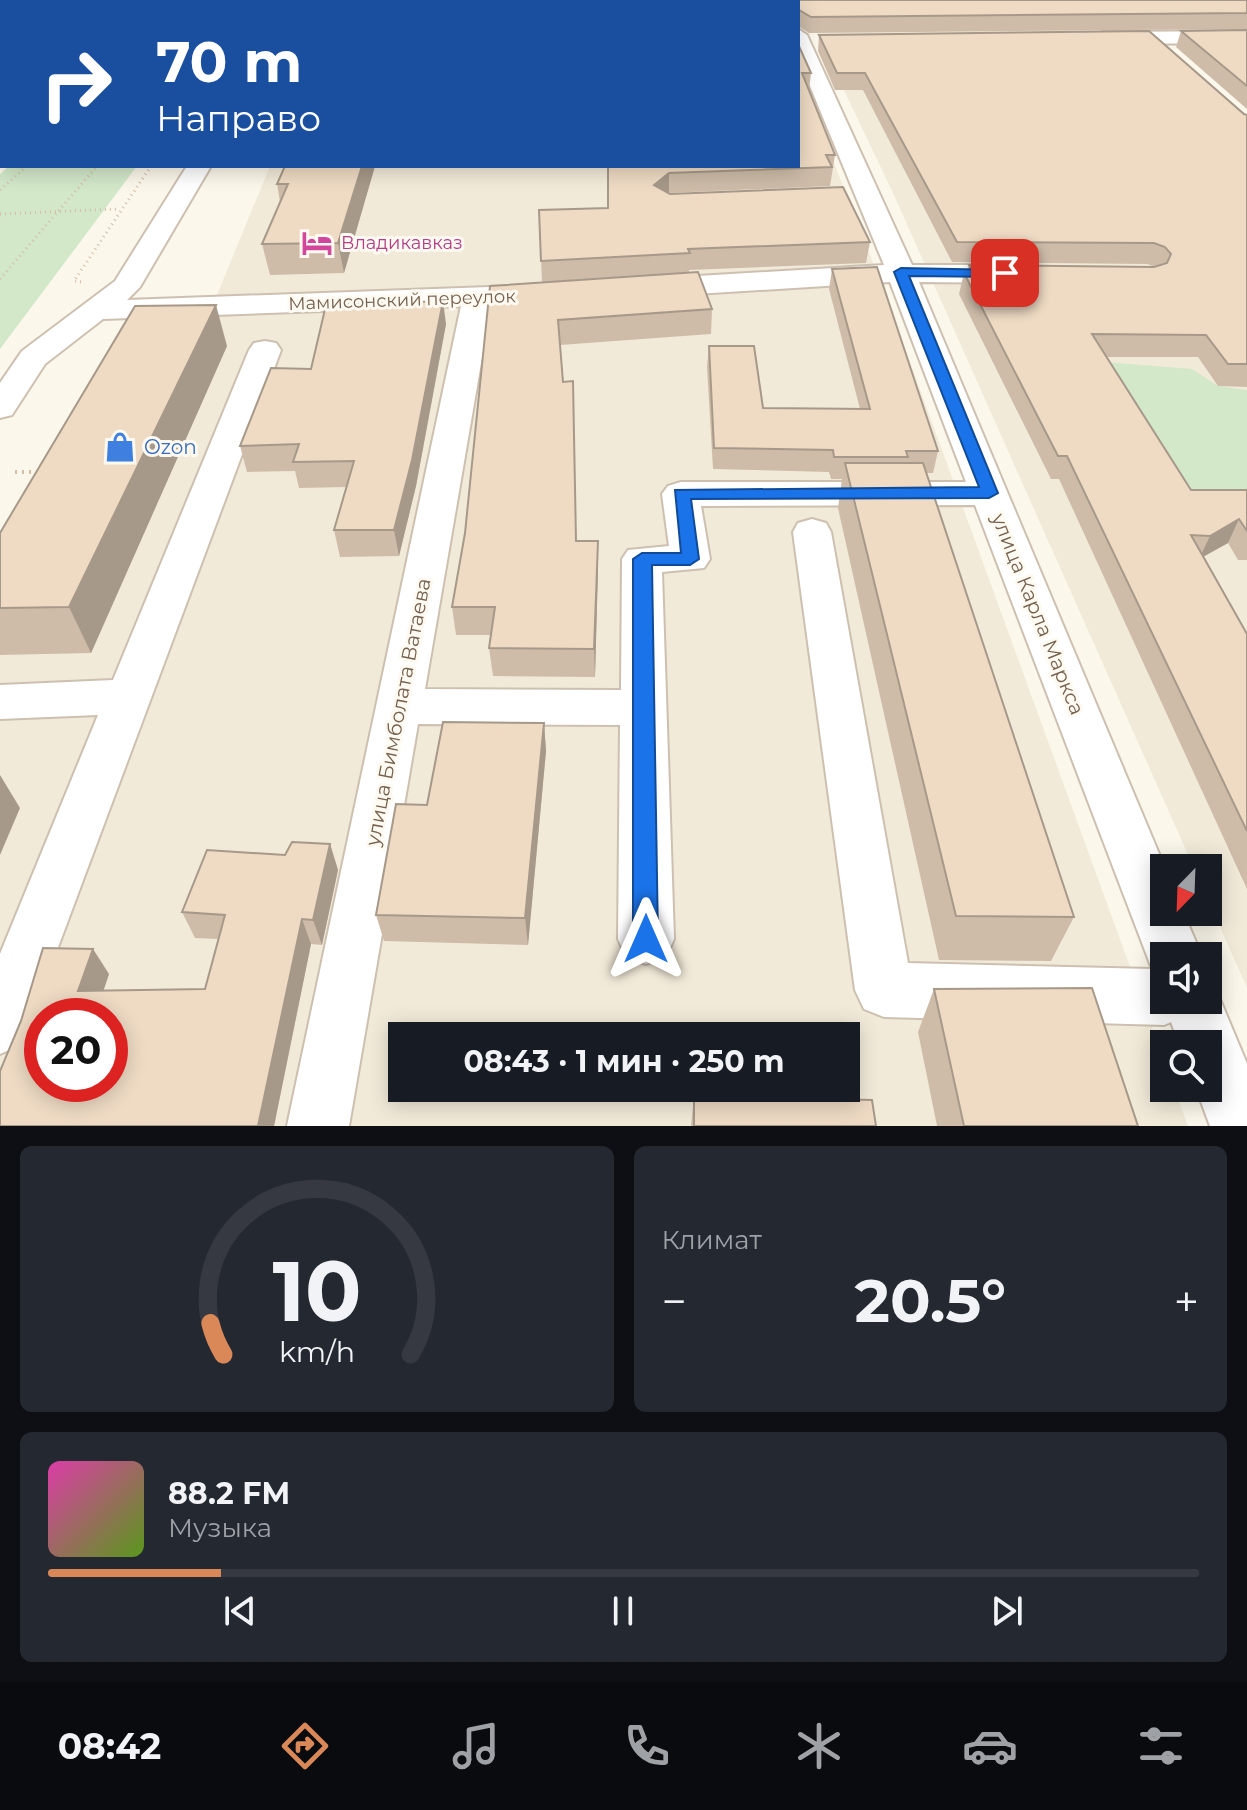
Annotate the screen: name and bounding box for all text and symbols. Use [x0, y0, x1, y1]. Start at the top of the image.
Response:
text: 70 m [156, 28, 302, 96]
icon: right [24, 32, 128, 136]
text: Направо [156, 96, 321, 140]
hotel icon: Владикавказ [300, 226, 334, 260]
place label: Владикавказ [341, 232, 463, 254]
pin [971, 239, 1039, 307]
icon: arrive [983, 251, 1027, 295]
street label: Мамисонский переулок [288, 285, 517, 315]
shop icon: Ozon [103, 430, 137, 464]
place label: Ozon [144, 435, 197, 459]
street label: улица Карла Маркса [986, 509, 1089, 718]
street label: улица Бимболата Ватаева [360, 576, 436, 849]
north arrow [1150, 854, 1222, 926]
map controls [1150, 854, 1222, 1102]
position arrow [604, 897, 688, 981]
button: sound [1150, 942, 1222, 1014]
speed limit sign: 20 [24, 998, 128, 1102]
button: search [1150, 1030, 1222, 1102]
text: 08:43 · 1 мин · 250 m [463, 1043, 785, 1080]
text: Климат [662, 1224, 762, 1256]
text: 10 [272, 1240, 361, 1342]
text: 20.5° [855, 1264, 1006, 1337]
text: − [662, 1274, 687, 1328]
text: + [1174, 1274, 1199, 1328]
text: km/h [279, 1334, 355, 1369]
text: 88.2 FM [168, 1475, 290, 1512]
text: Музыка [168, 1512, 272, 1544]
icon: previous [218, 1589, 262, 1633]
icon: pause [601, 1589, 645, 1633]
icon: next [985, 1589, 1029, 1633]
icon: directions [277, 1718, 333, 1774]
icon: music [448, 1718, 504, 1774]
icon: phone [619, 1718, 675, 1774]
icon: climate [791, 1718, 847, 1774]
icon: car [962, 1718, 1018, 1774]
icon: filters [1133, 1718, 1189, 1774]
text: 08:42 [58, 1724, 161, 1768]

